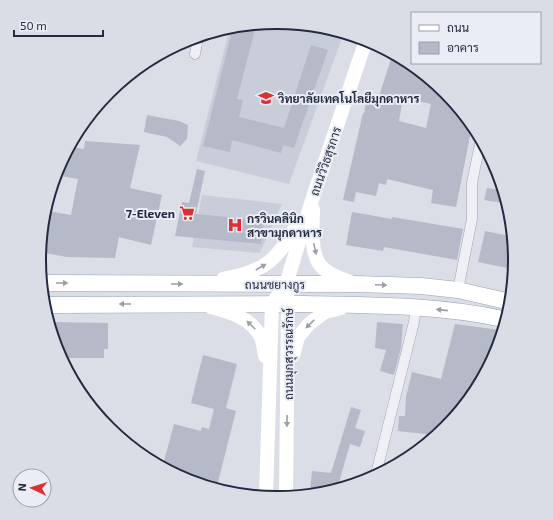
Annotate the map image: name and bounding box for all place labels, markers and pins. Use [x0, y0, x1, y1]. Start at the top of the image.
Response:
school or university icon: วิทยาลัยเทคโนโลยีมุกดาหาร [257, 89, 275, 107]
place label: วิทยาลัยเทคโนโลยีมุกดาหาร [277, 91, 419, 107]
supermarket icon: 7-Eleven [178, 204, 196, 222]
place label: 7-Eleven [126, 206, 175, 220]
place label: กรวินคลินิก สาขามุกดาหาร [247, 211, 322, 241]
hospital icon: กรวินคลินิก สาขามุกดาหาร [226, 216, 244, 234]

